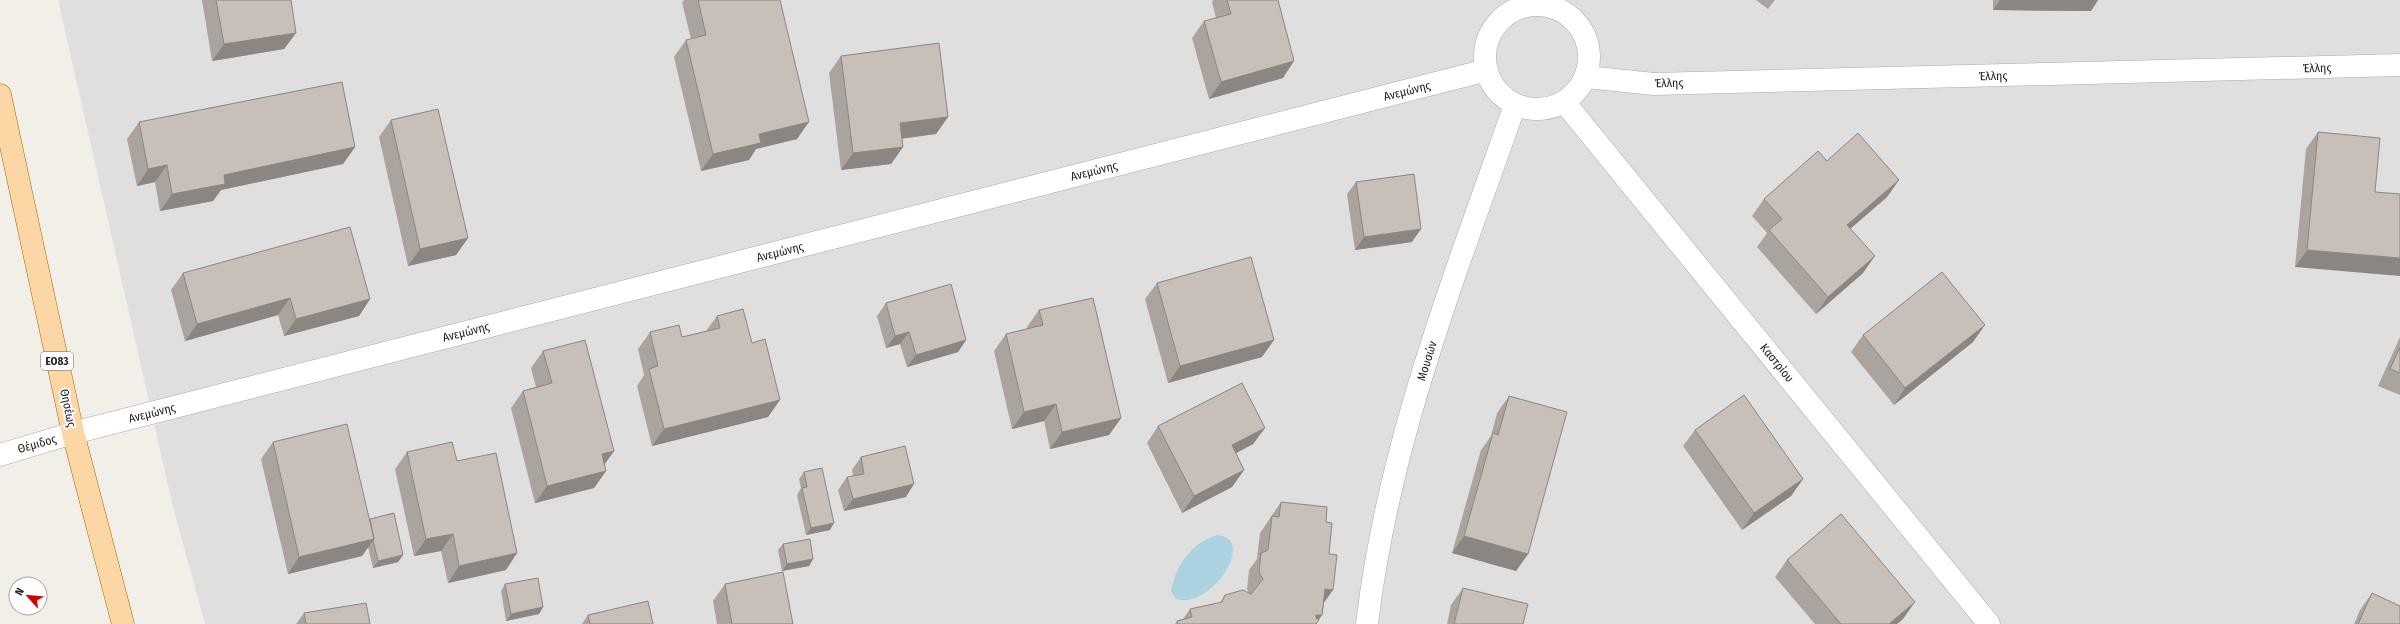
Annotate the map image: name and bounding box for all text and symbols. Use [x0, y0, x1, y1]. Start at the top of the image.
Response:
street label: Έλλης [2302, 61, 2332, 75]
street label: Έλλης [1978, 69, 2008, 83]
street label: Έλλης [1654, 76, 1684, 90]
street label: Ανεμώνης [1382, 78, 1432, 104]
street label: Ανεμώνης [1069, 158, 1119, 184]
street label: Ανεμώνης [755, 239, 805, 265]
street label: Ανεμώνης [441, 319, 491, 345]
street label: Μουσών [1414, 339, 1440, 383]
street label: Καστρίου [1757, 341, 1797, 385]
road number: ΕΟ83 [41, 352, 73, 370]
street label: Θησέως [57, 388, 79, 428]
street label: Ανεμώνης [127, 400, 177, 426]
street label: Θέμιδος [16, 432, 58, 456]
north arrow [8, 576, 48, 616]
text: N [12, 586, 27, 598]

